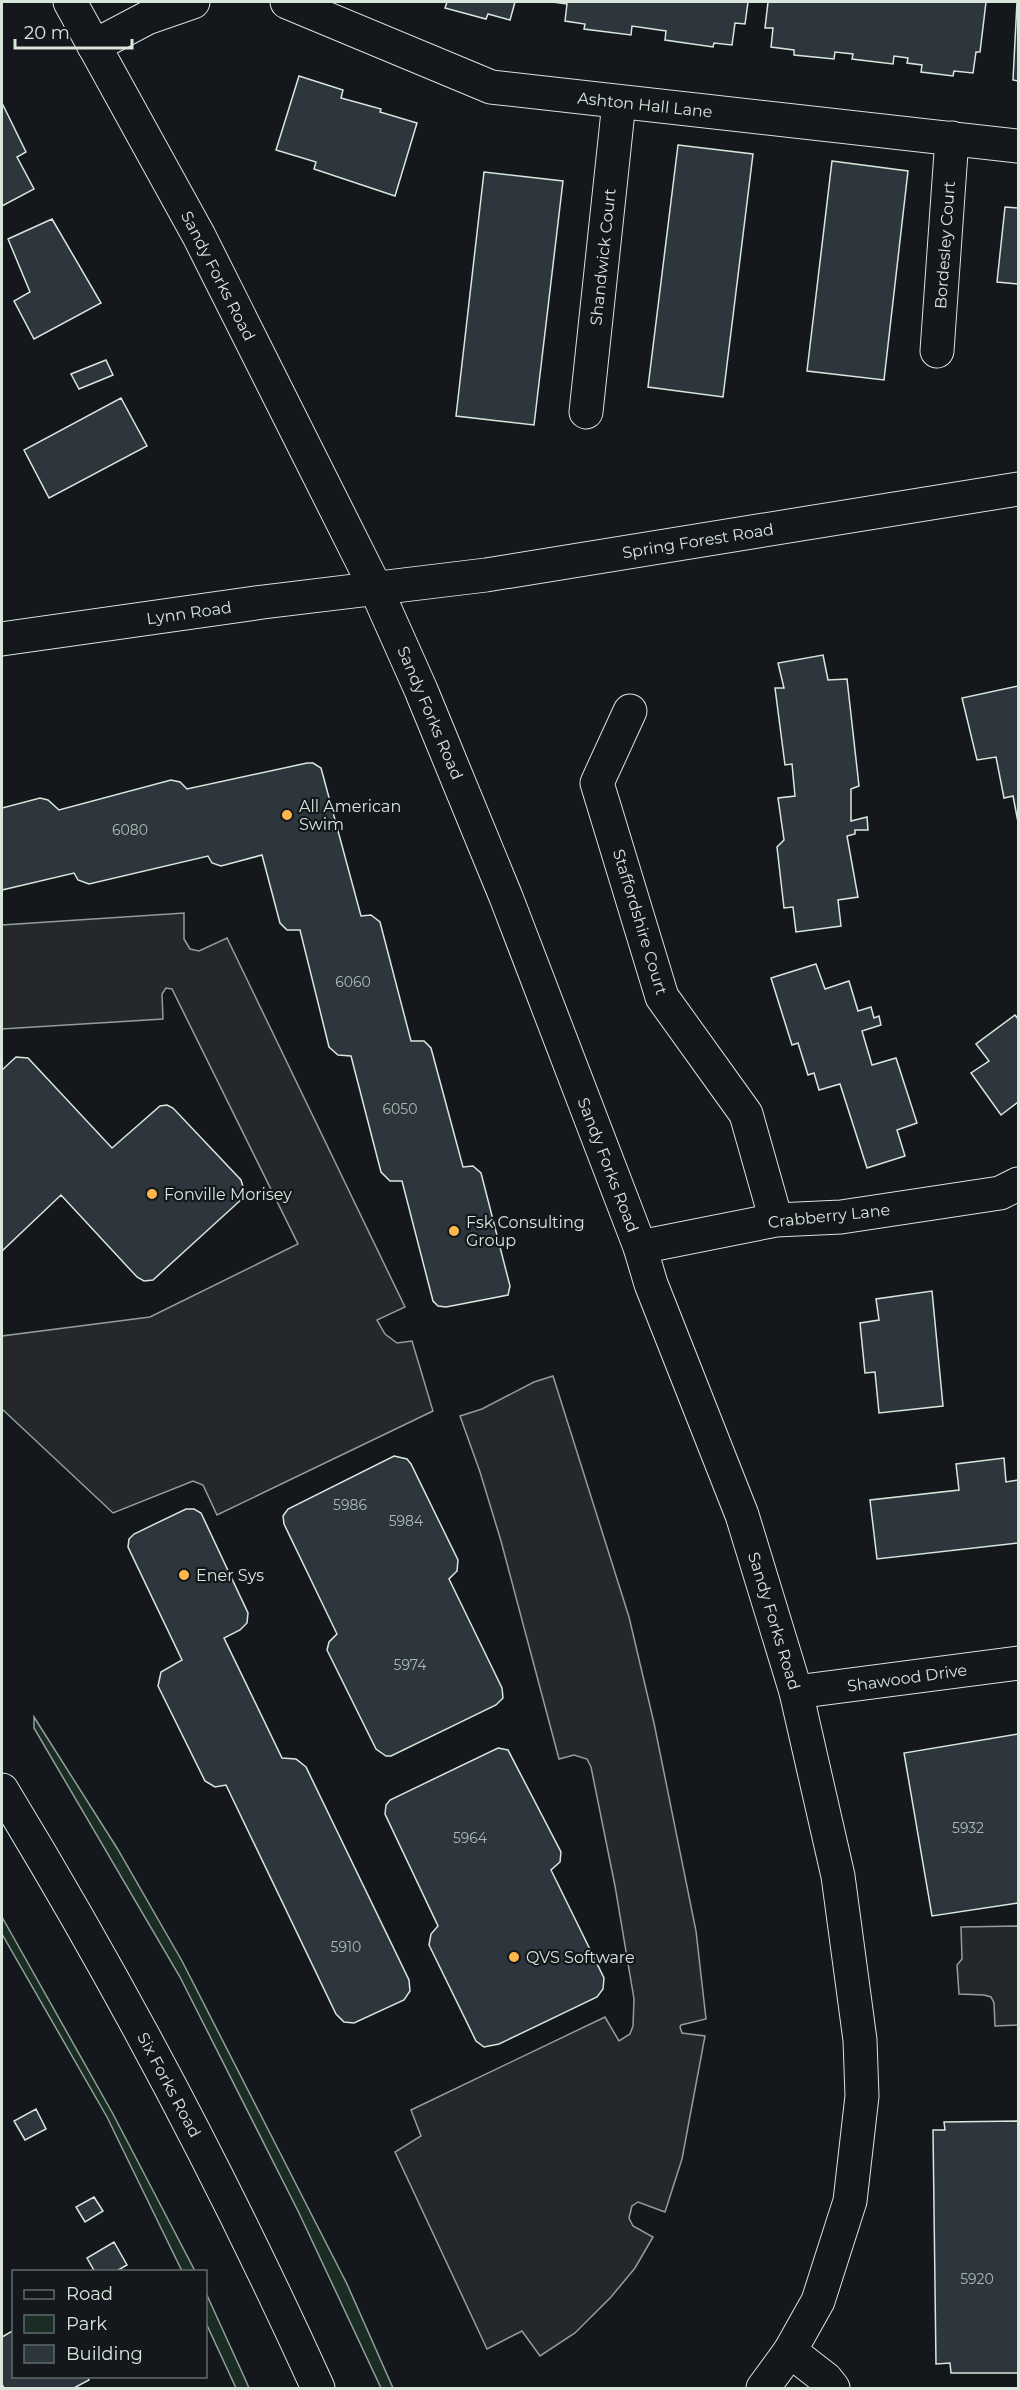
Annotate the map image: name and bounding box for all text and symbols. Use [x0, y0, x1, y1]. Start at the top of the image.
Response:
scale bar [15, 12, 132, 50]
text: 20 m [24, 22, 70, 44]
street label: Ashton Hall Lane [576, 88, 714, 122]
street label: Bordesley Court [931, 180, 959, 310]
street label: Shandwick Court [586, 187, 620, 326]
street label: Sandy Forks Road [177, 208, 259, 344]
street label: Spring Forest Road [621, 520, 775, 562]
street label: Lynn Road [145, 598, 233, 628]
street label: Sandy Forks Road [393, 643, 467, 783]
place label: All American Swim [299, 797, 401, 834]
marker: All American Swim [280, 808, 294, 822]
house number: 6080 [112, 821, 148, 839]
street label: Staffordshire Court [609, 847, 671, 998]
house number: 6060 [335, 973, 371, 991]
street label: Sandy Forks Road [573, 1095, 643, 1235]
house number: 6050 [383, 1100, 418, 1118]
place label: Fonville Morisey [164, 1185, 292, 1204]
marker: Fonville Morisey [145, 1187, 159, 1201]
street label: Crabberry Lane [767, 1200, 891, 1232]
place label: Fsk Consulting Group [466, 1213, 585, 1250]
marker: Fsk Consulting Group [447, 1224, 461, 1238]
house number: 5986 [333, 1496, 367, 1514]
house number: 5984 [389, 1512, 424, 1530]
street label: Sandy Forks Road [744, 1550, 804, 1692]
place label: Ener Sys [196, 1566, 264, 1585]
marker: Ener Sys [177, 1568, 191, 1582]
house number: 5974 [394, 1656, 427, 1674]
street label: Shawood Drive [846, 1660, 968, 1696]
house number: 5932 [952, 1819, 984, 1837]
house number: 5964 [453, 1829, 488, 1847]
house number: 5910 [331, 1938, 361, 1956]
place label: QVS Software [526, 1948, 635, 1967]
marker: QVS Software [507, 1950, 521, 1964]
street label: Six Forks Road [133, 2029, 205, 2141]
legend [12, 2270, 207, 2378]
house number: 5920 [960, 2270, 994, 2288]
text: Road [66, 2283, 113, 2305]
text: Park [66, 2313, 107, 2335]
text: Building [66, 2343, 143, 2365]

